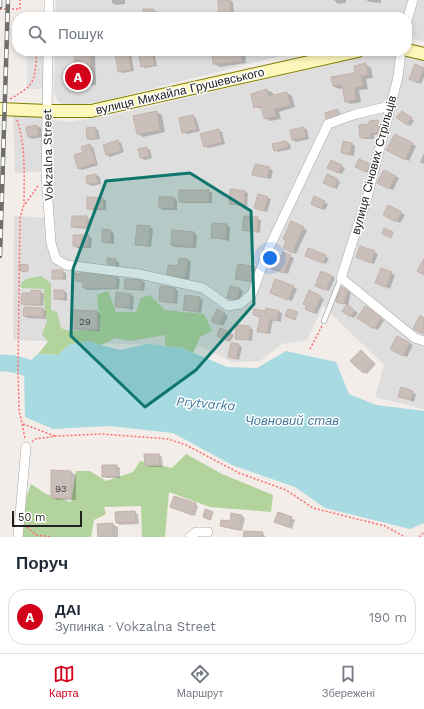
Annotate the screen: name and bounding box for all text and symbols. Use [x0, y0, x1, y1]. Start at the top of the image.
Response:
search box [12, 12, 412, 56]
icon: search [26, 23, 48, 45]
text: Пошук [58, 25, 103, 43]
pin: A [65, 62, 91, 92]
street label: вулиця Михайла Грушевського [94, 65, 266, 117]
street label: вулиця Січових Стрільців [349, 94, 399, 236]
street label: Vokzalna Street [40, 109, 56, 201]
your location [260, 248, 280, 268]
house number: 29 [79, 316, 91, 327]
water label: Prytvarka [176, 393, 236, 414]
water label: Човновий став [245, 413, 339, 428]
house number: 93 [55, 483, 67, 494]
scale bar [12, 509, 82, 528]
text: 50 m [18, 511, 45, 524]
text: Поруч [16, 553, 68, 573]
text: ДАІ [55, 601, 81, 619]
text: A [26, 610, 34, 625]
text: 190 m [369, 610, 407, 625]
text: Зупинка · Vokzalna Street [55, 619, 216, 634]
tab: Карта [49, 663, 79, 700]
tab: Маршрут [177, 663, 224, 700]
tab: Збережені [322, 663, 375, 700]

